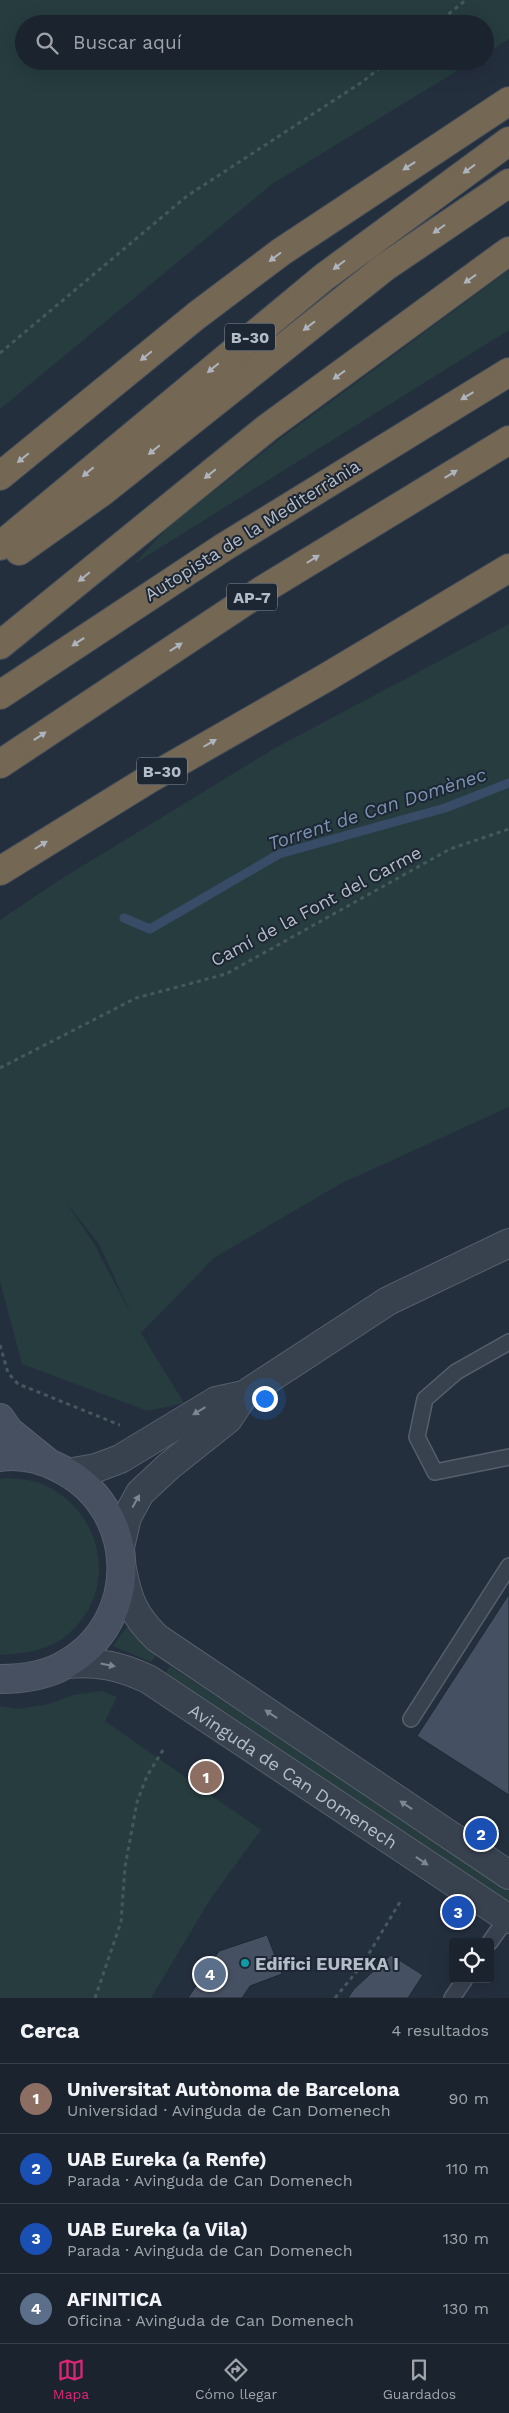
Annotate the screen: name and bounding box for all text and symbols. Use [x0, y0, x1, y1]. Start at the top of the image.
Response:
search box [15, 15, 494, 70]
icon: search [33, 29, 61, 57]
text: Buscar aquí [73, 31, 182, 54]
one-way arrow [402, 161, 416, 170]
one-way arrow [462, 164, 476, 174]
one-way arrow [432, 224, 446, 234]
one-way arrow [269, 251, 282, 262]
one-way arrow [333, 260, 346, 271]
one-way arrow [464, 274, 477, 285]
one-way arrow [303, 321, 316, 332]
road number: B-30 [225, 324, 275, 351]
one-way arrow [140, 351, 153, 362]
one-way arrow [207, 362, 219, 374]
one-way arrow [333, 370, 346, 381]
one-way arrow [460, 392, 474, 401]
one-way arrow [148, 444, 161, 455]
one-way arrow [16, 452, 29, 463]
street label: Autopista de la Mediterrània [141, 455, 363, 605]
one-way arrow [82, 466, 94, 477]
one-way arrow [204, 469, 217, 480]
one-way arrow [445, 470, 458, 479]
one-way arrow [306, 554, 319, 564]
one-way arrow [78, 572, 91, 583]
road number: AP-7 [227, 584, 277, 610]
one-way arrow [71, 637, 85, 647]
one-way arrow [169, 642, 183, 652]
one-way arrow [34, 732, 47, 741]
one-way arrow [204, 739, 217, 748]
road number: B-30 [137, 758, 187, 784]
water label: Torrent de Can Domènec [265, 763, 489, 855]
one-way arrow [35, 841, 48, 850]
street label: Camí de la Font del Carme [207, 841, 425, 971]
your location [252, 1386, 278, 1412]
one-way arrow [192, 1406, 205, 1415]
one-way arrow [131, 1495, 140, 1508]
one-way arrow [101, 1661, 116, 1669]
street label: Avinguda de Can Domenech [185, 1699, 402, 1853]
one-way arrow [264, 1710, 278, 1719]
pin: 1 [190, 1758, 222, 1796]
one-way arrow [399, 1801, 413, 1810]
pin: 2 [465, 1815, 497, 1853]
one-way arrow [415, 1856, 428, 1866]
pin: 3 [442, 1893, 474, 1931]
map controls [449, 1938, 494, 1983]
button: locate [449, 1938, 494, 1983]
place label: Edifici EUREKA I [255, 1953, 399, 1974]
pin: 4 [194, 1955, 226, 1993]
marker: Edifici EUREKA I [239, 1957, 251, 1969]
text: Cerca [20, 2018, 79, 2043]
text: 4 resultados [392, 2021, 489, 2040]
text: Universitat Autònoma de Barcelona [67, 2078, 399, 2101]
text: 1 [33, 2089, 39, 2108]
text: 90 m [448, 2089, 489, 2108]
text: Universidad · Avinguda de Can Domenech [67, 2101, 391, 2120]
text: UAB Eureka (a Renfe) [67, 2148, 267, 2171]
text: 2 [31, 2159, 41, 2178]
text: 110 m [446, 2159, 489, 2178]
text: Parada · Avinguda de Can Domenech [67, 2171, 353, 2190]
text: UAB Eureka (a Vila) [67, 2218, 248, 2241]
text: 3 [31, 2229, 41, 2248]
text: 130 m [443, 2229, 489, 2248]
text: Parada · Avinguda de Can Domenech [67, 2241, 353, 2260]
text: AFINITICA [67, 2288, 162, 2311]
text: 4 [31, 2299, 41, 2318]
text: 130 m [443, 2299, 489, 2318]
text: Oficina · Avinguda de Can Domenech [67, 2311, 354, 2330]
tab: Mapa [53, 2356, 89, 2402]
tab: Cómo llegar [195, 2356, 277, 2402]
tab: Guardados [383, 2356, 456, 2402]

